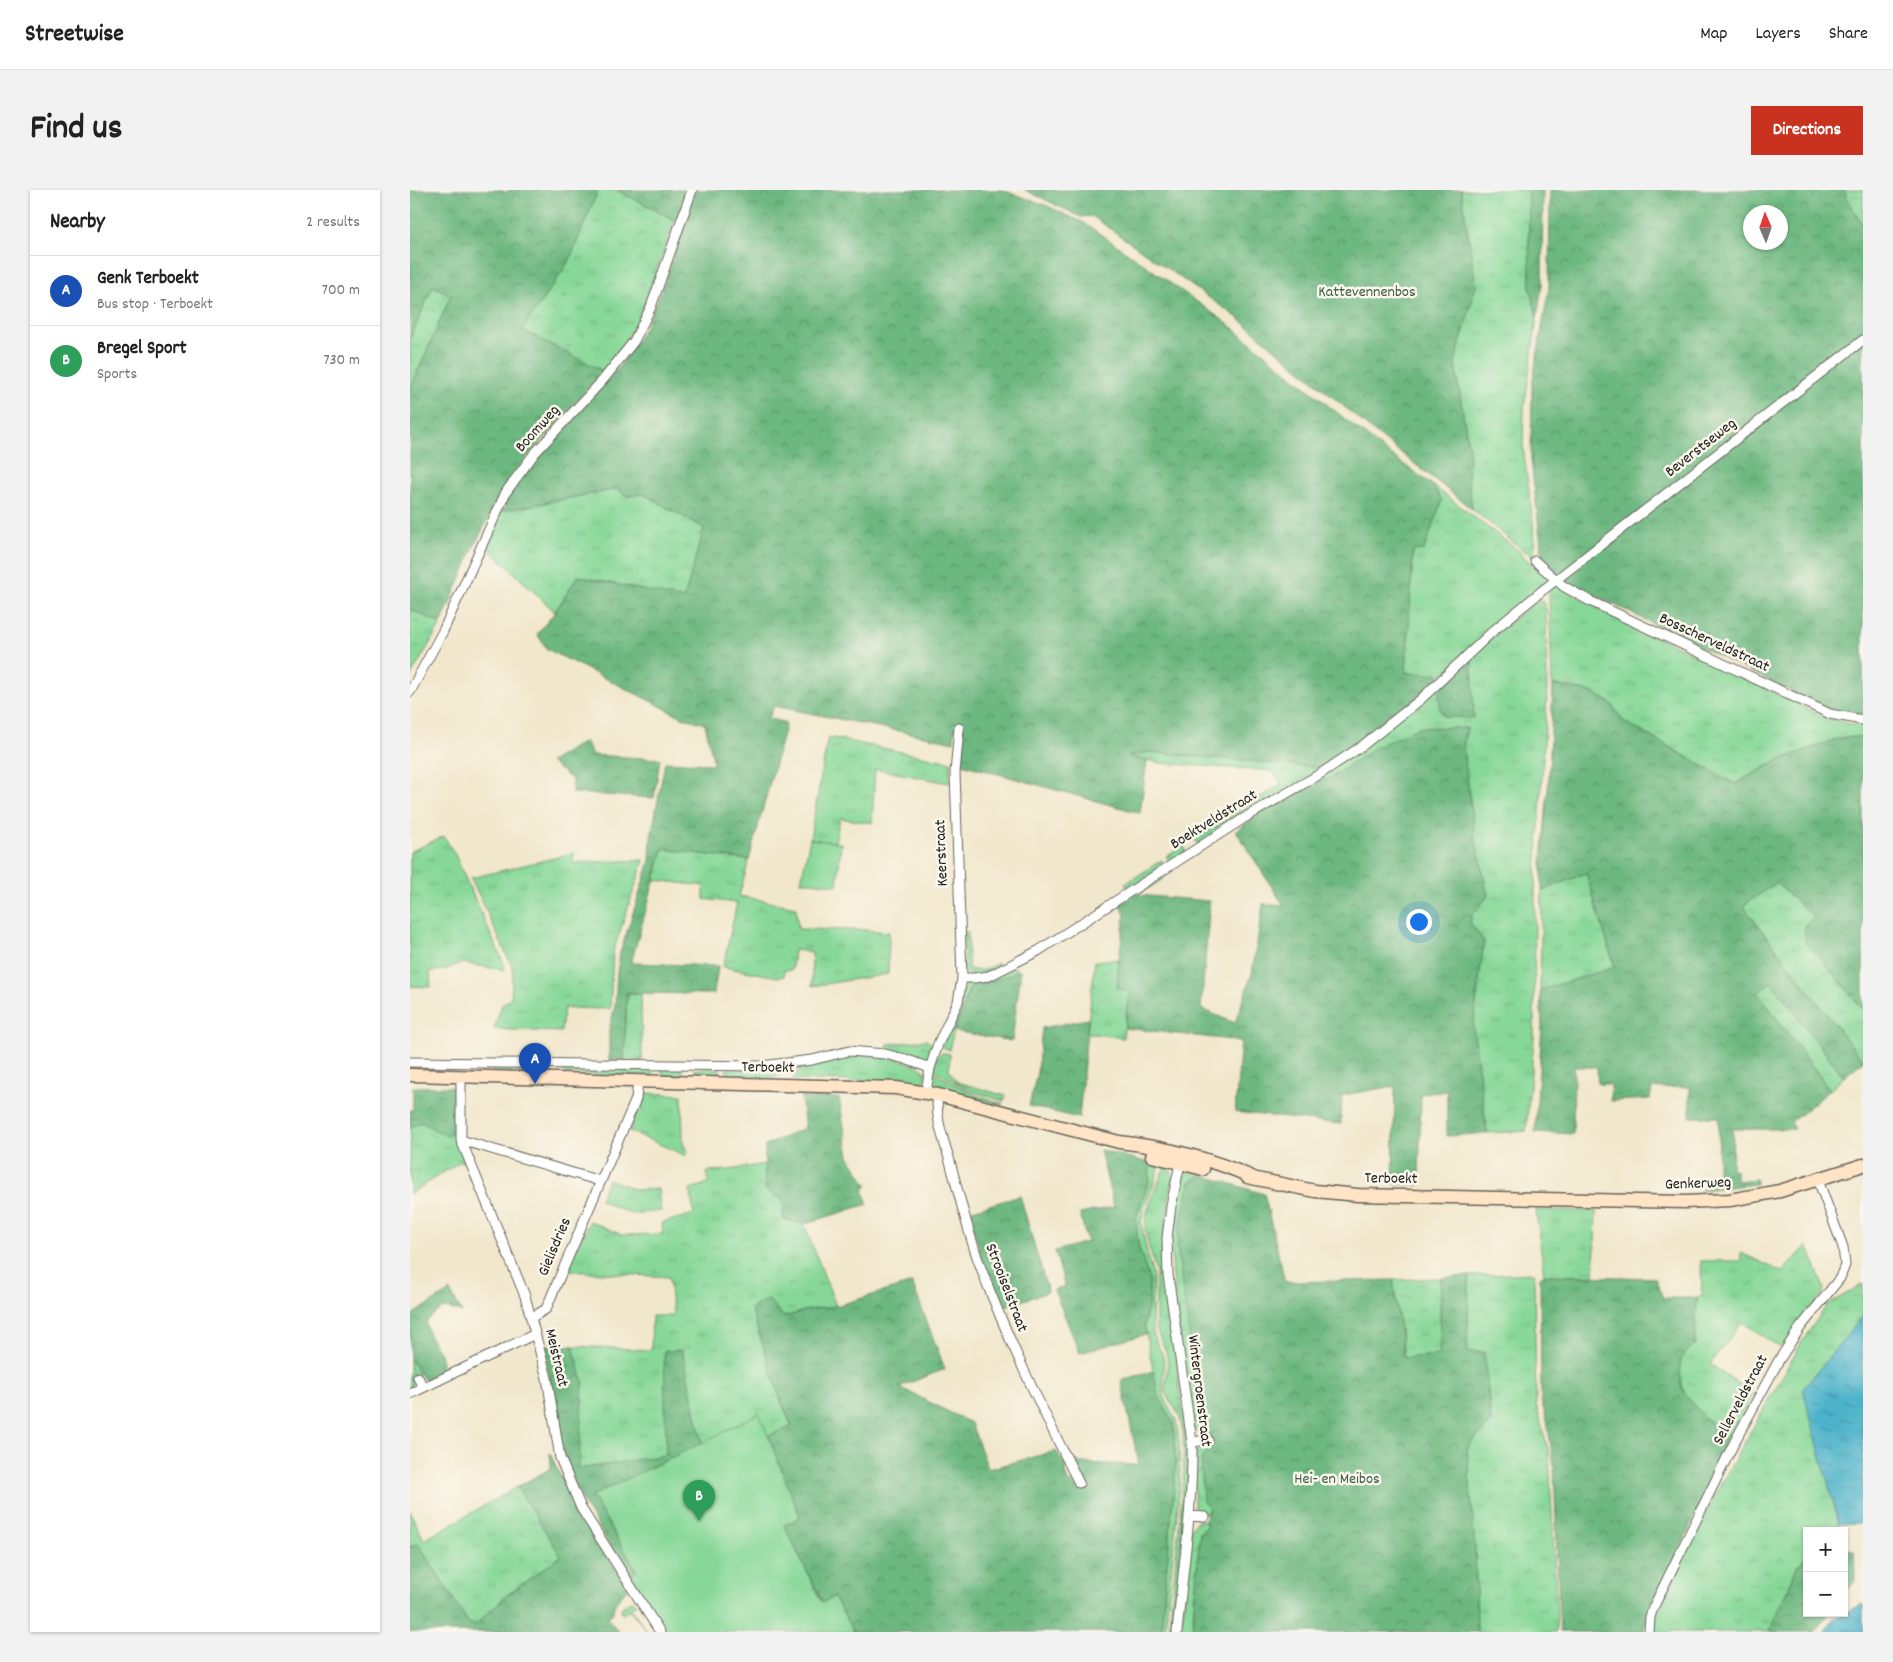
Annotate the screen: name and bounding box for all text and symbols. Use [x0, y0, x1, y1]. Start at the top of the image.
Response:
text: Streetwise [25, 18, 124, 52]
text: Map [1700, 22, 1727, 47]
text: Layers [1755, 22, 1801, 47]
text: Share [1829, 22, 1868, 47]
text: Find us [30, 105, 122, 155]
button: Directions [1751, 106, 1863, 155]
north arrow [1743, 205, 1788, 250]
text: Nearby [50, 208, 105, 238]
text: 2 results [306, 211, 360, 234]
text: Genk Terboekt [97, 266, 199, 293]
text: A [62, 279, 70, 302]
text: 700 m [322, 279, 360, 302]
park label: Kattevennenbos [1318, 281, 1416, 304]
text: Bus stop · Terboekt [97, 293, 213, 316]
text: Bregel Sport [97, 336, 187, 363]
text: B [62, 349, 70, 372]
text: 730 m [323, 349, 360, 372]
text: Sports [97, 363, 137, 386]
street label: Boomweg [510, 400, 566, 458]
street label: Beverstseweg [1660, 413, 1742, 483]
street label: Bosscherveldstraat [1655, 607, 1773, 679]
street label: Boektveldstraat [1166, 784, 1262, 856]
street label: Keerstraat [929, 819, 955, 887]
your location [1406, 909, 1432, 935]
pin: A [519, 1043, 551, 1084]
street label: Terboekt [741, 1056, 795, 1080]
street label: Terboekt [1364, 1167, 1418, 1191]
street label: Genkerweg [1664, 1171, 1732, 1197]
street label: Gielisdries [532, 1214, 578, 1280]
street label: Strooiselstraat [979, 1240, 1033, 1336]
street label: Meistraat [538, 1327, 574, 1389]
street label: Wintergroenstraat [1181, 1334, 1217, 1448]
street label: Sellerveldstraat [1708, 1351, 1774, 1449]
park label: Hei- en Meibos [1294, 1468, 1380, 1491]
pin: B [683, 1480, 715, 1521]
map controls [1803, 1527, 1848, 1617]
button: + [1803, 1527, 1848, 1572]
button: − [1803, 1572, 1848, 1617]

